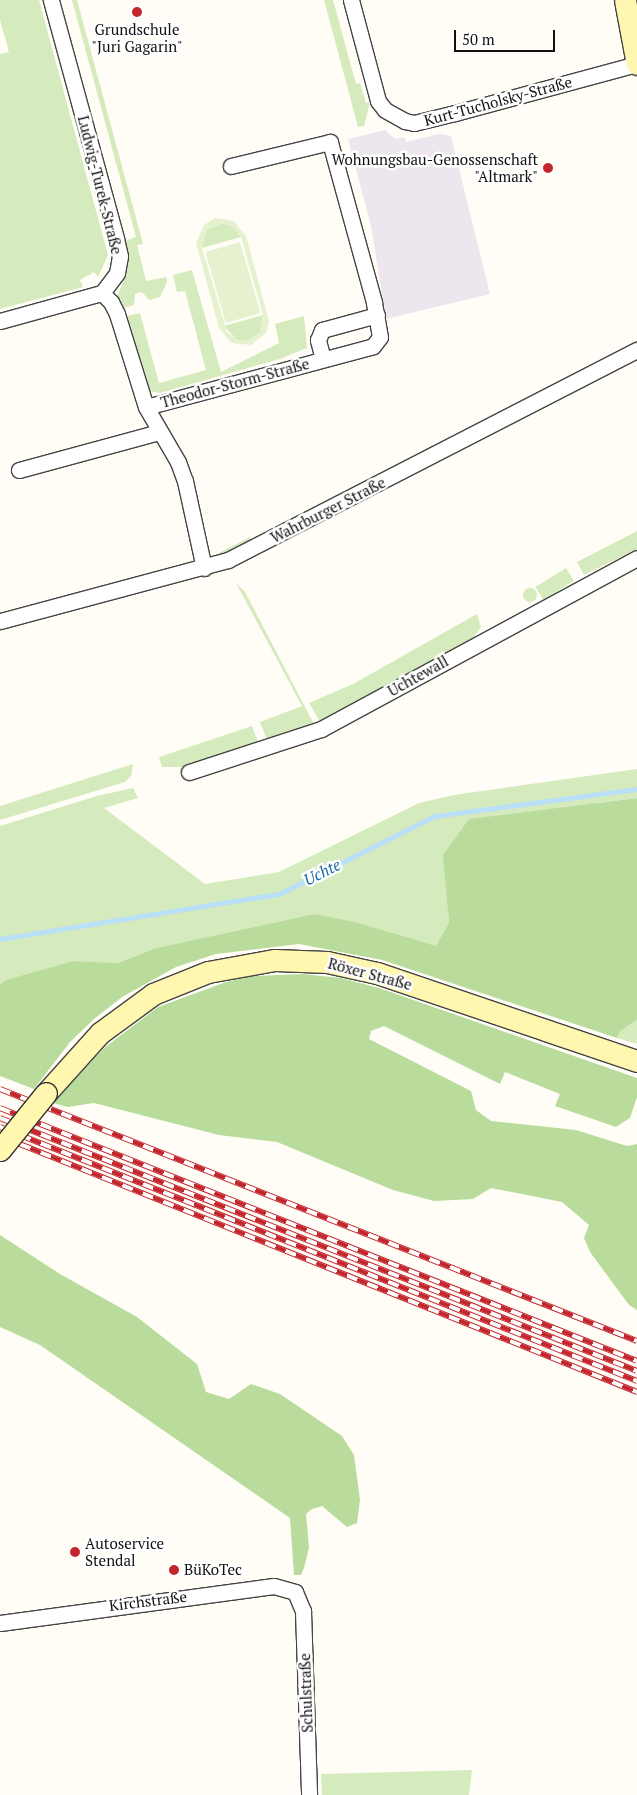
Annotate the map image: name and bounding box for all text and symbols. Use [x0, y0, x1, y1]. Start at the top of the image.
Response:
marker: Grundschule "Juri Gagarin" [131, 6, 143, 18]
place label: Grundschule "Juri Gagarin" [91, 20, 183, 55]
scale bar [457, 20, 558, 52]
text: 50 m [462, 29, 495, 49]
street label: Kurt-Tucholsky-Straße [422, 73, 574, 129]
street label: Ludwig-Turek-Straße [74, 114, 126, 256]
place label: Wohnungsbau-Genossenschaft "Altmark" [331, 150, 538, 185]
marker: Wohnungsbau-Genossenschaft "Altmark" [542, 162, 554, 174]
street label: Theodor-Storm-Straße [159, 354, 311, 412]
street label: Wahrburger Straße [268, 473, 388, 547]
street label: Uchtewall [385, 652, 451, 700]
water label: Uchte [300, 855, 344, 889]
street label: Röxer Straße [326, 954, 414, 994]
place label: Autoservice Stendal [85, 1534, 164, 1569]
marker: Autoservice Stendal [69, 1546, 81, 1558]
place label: BüKoTec [184, 1561, 242, 1579]
marker: BüKoTec [168, 1564, 180, 1576]
street label: Kirchstraße [108, 1587, 188, 1615]
street label: Schulstraße [296, 1653, 316, 1733]

